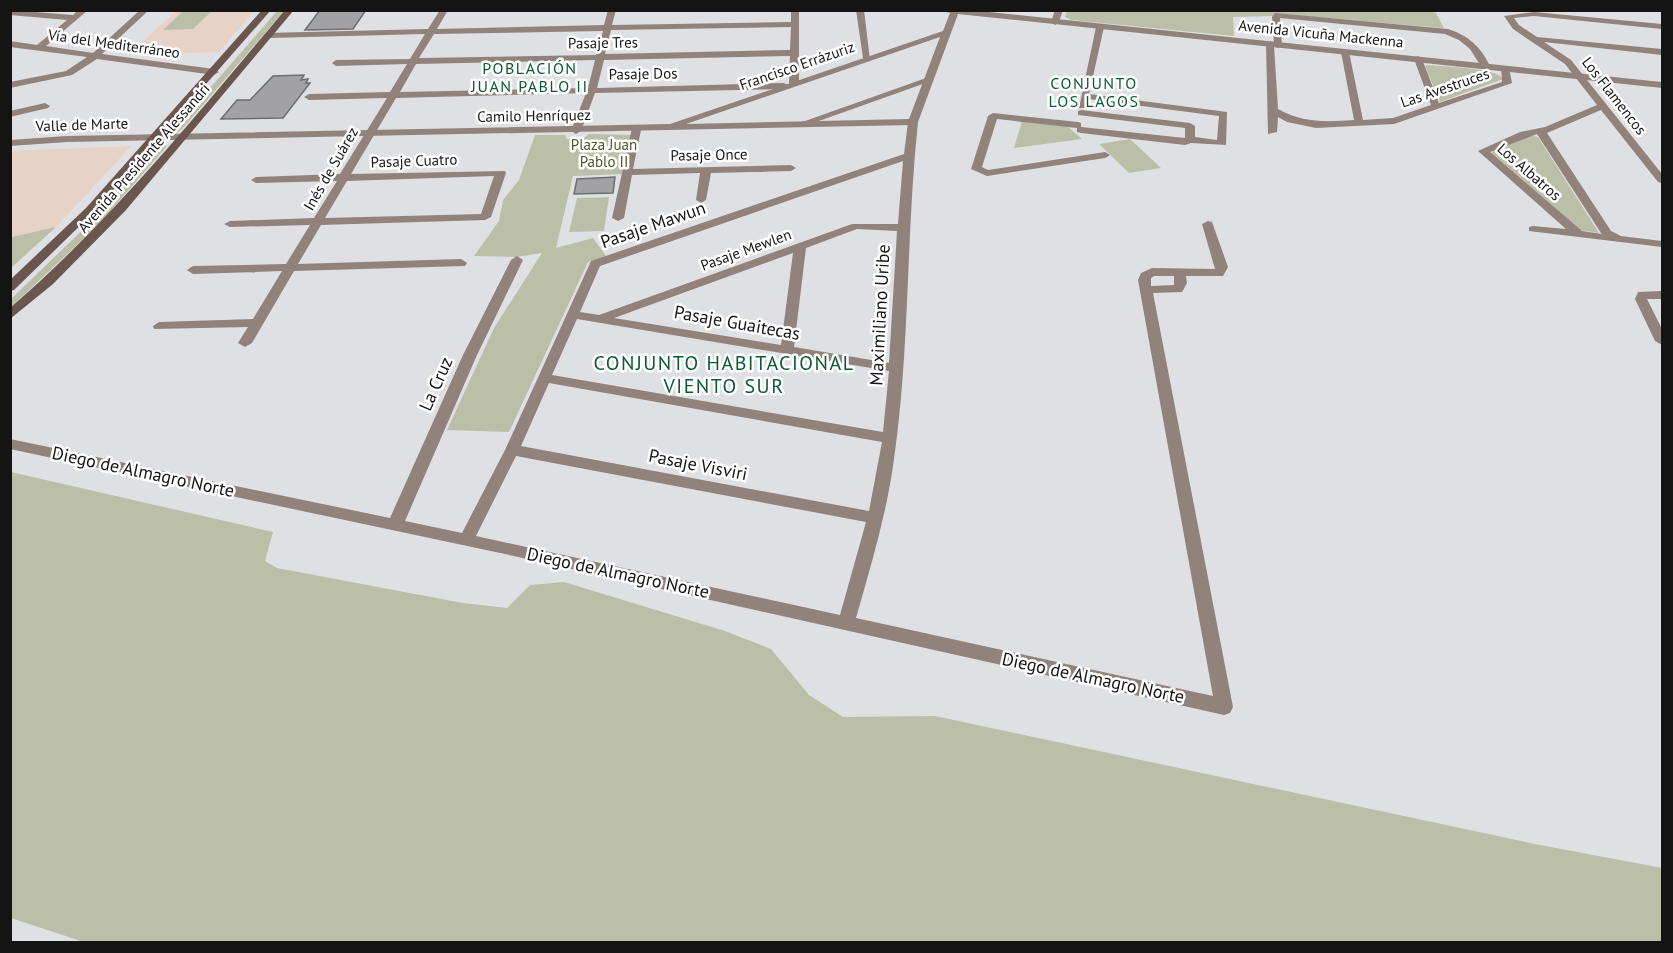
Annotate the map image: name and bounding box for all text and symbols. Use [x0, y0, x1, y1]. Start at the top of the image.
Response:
street label: Avenida Vicuña Mackenna [1238, 15, 1404, 52]
street label: Vía del Mediterráneo [46, 25, 181, 62]
street label: Pasaje Tres [568, 32, 638, 53]
street label: Francisco Errázuriz [737, 37, 857, 94]
street label: Los Flamencos [1578, 53, 1651, 138]
district label: POBLACIÓN JUAN PABLO II [470, 58, 589, 96]
street label: Pasaje Dos [608, 63, 678, 84]
street label: Las Avestruces [1398, 63, 1492, 112]
district label: CONJUNTO LOS LAGOS [1049, 73, 1140, 111]
street label: Avenida Presidente Alessandri [74, 79, 214, 236]
street label: Camilo Henríquez [477, 105, 591, 126]
street label: Valle de Marte [34, 113, 129, 136]
street label: Inés de Suárez [299, 124, 362, 214]
park label: Plaza Juan Pablo II [571, 135, 637, 171]
street label: Los Albatros [1494, 139, 1565, 204]
street label: Pasaje Once [670, 144, 748, 165]
street label: Pasaje Cuatro [370, 149, 458, 172]
street label: Pasaje Mawun [597, 196, 708, 253]
street label: Pasaje Mewlen [698, 224, 794, 275]
street label: Maximiliano Uribe [864, 244, 895, 386]
street label: Pasaje Guaitecas [672, 300, 802, 345]
district label: CONJUNTO HABITACIONAL VIENTO SUR [593, 350, 855, 399]
street label: La Cruz [414, 353, 458, 414]
street label: Diego de Almagro Norte [50, 441, 236, 502]
street label: Pasaje Visviri [647, 444, 749, 485]
street label: Diego de Almagro Norte [525, 542, 711, 603]
street label: Diego de Almagro Norte [1000, 647, 1186, 708]

